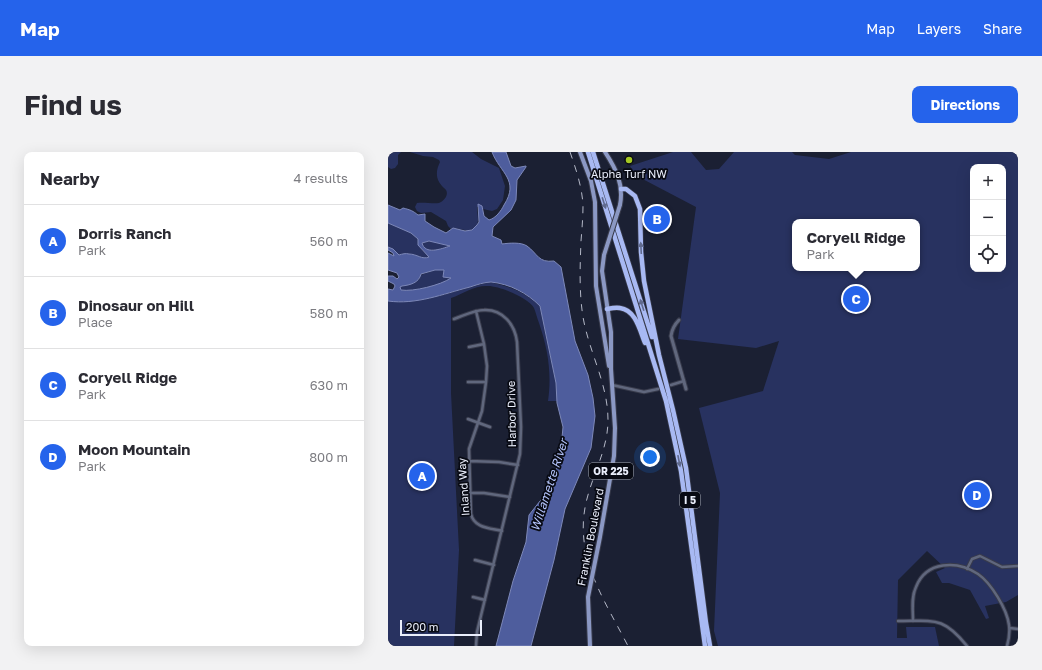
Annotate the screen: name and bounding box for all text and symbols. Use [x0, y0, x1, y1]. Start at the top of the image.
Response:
text: Map [20, 17, 60, 40]
text: Map [866, 20, 895, 37]
text: Layers [917, 20, 961, 37]
text: Share [983, 20, 1022, 37]
button: Directions [912, 86, 1018, 123]
text: Find us [24, 88, 122, 121]
marker: Alpha Turf NW [624, 155, 634, 165]
map controls [970, 164, 1006, 272]
button: + [970, 164, 1006, 200]
place label: Alpha Turf NW [591, 167, 667, 180]
text: Nearby [40, 168, 100, 189]
text: 4 results [294, 170, 348, 186]
one-way arrow [601, 197, 607, 209]
button: − [970, 200, 1006, 236]
pin: B [644, 204, 670, 234]
popup [792, 219, 920, 271]
text: Dorris Ranch [78, 224, 171, 242]
text: Coryell Ridge [806, 228, 906, 246]
text: A [48, 233, 58, 249]
text: 560 m [310, 233, 348, 249]
button: locate [970, 236, 1006, 272]
text: Park [78, 242, 106, 258]
one-way arrow [637, 242, 644, 254]
text: Park [806, 246, 835, 262]
pin: C [843, 284, 869, 314]
text: Dinosaur on Hill [78, 296, 194, 314]
one-way arrow [638, 299, 644, 311]
text: B [48, 305, 58, 321]
text: 580 m [310, 305, 348, 321]
text: Place [78, 314, 113, 330]
text: Coryell Ridge [78, 368, 177, 386]
text: C [48, 377, 58, 393]
text: 630 m [310, 377, 348, 393]
street label: Harbor Drive [504, 381, 518, 447]
text: Park [78, 386, 106, 402]
water label: Willamette River [527, 435, 572, 533]
text: Moon Mountain [78, 440, 190, 458]
your location [640, 447, 660, 467]
text: D [48, 449, 58, 465]
text: 800 m [309, 449, 348, 465]
one-way arrow [676, 455, 682, 467]
street label: Inland Way [454, 457, 472, 517]
text: Park [78, 458, 106, 474]
pin: A [409, 461, 435, 491]
road number: OR 225 [589, 463, 633, 479]
pin: D [964, 480, 990, 510]
street label: Franklin Boulevard [574, 487, 606, 587]
road number: I 5 [680, 492, 700, 508]
scale bar [400, 618, 482, 637]
text: 200 m [406, 620, 439, 633]

